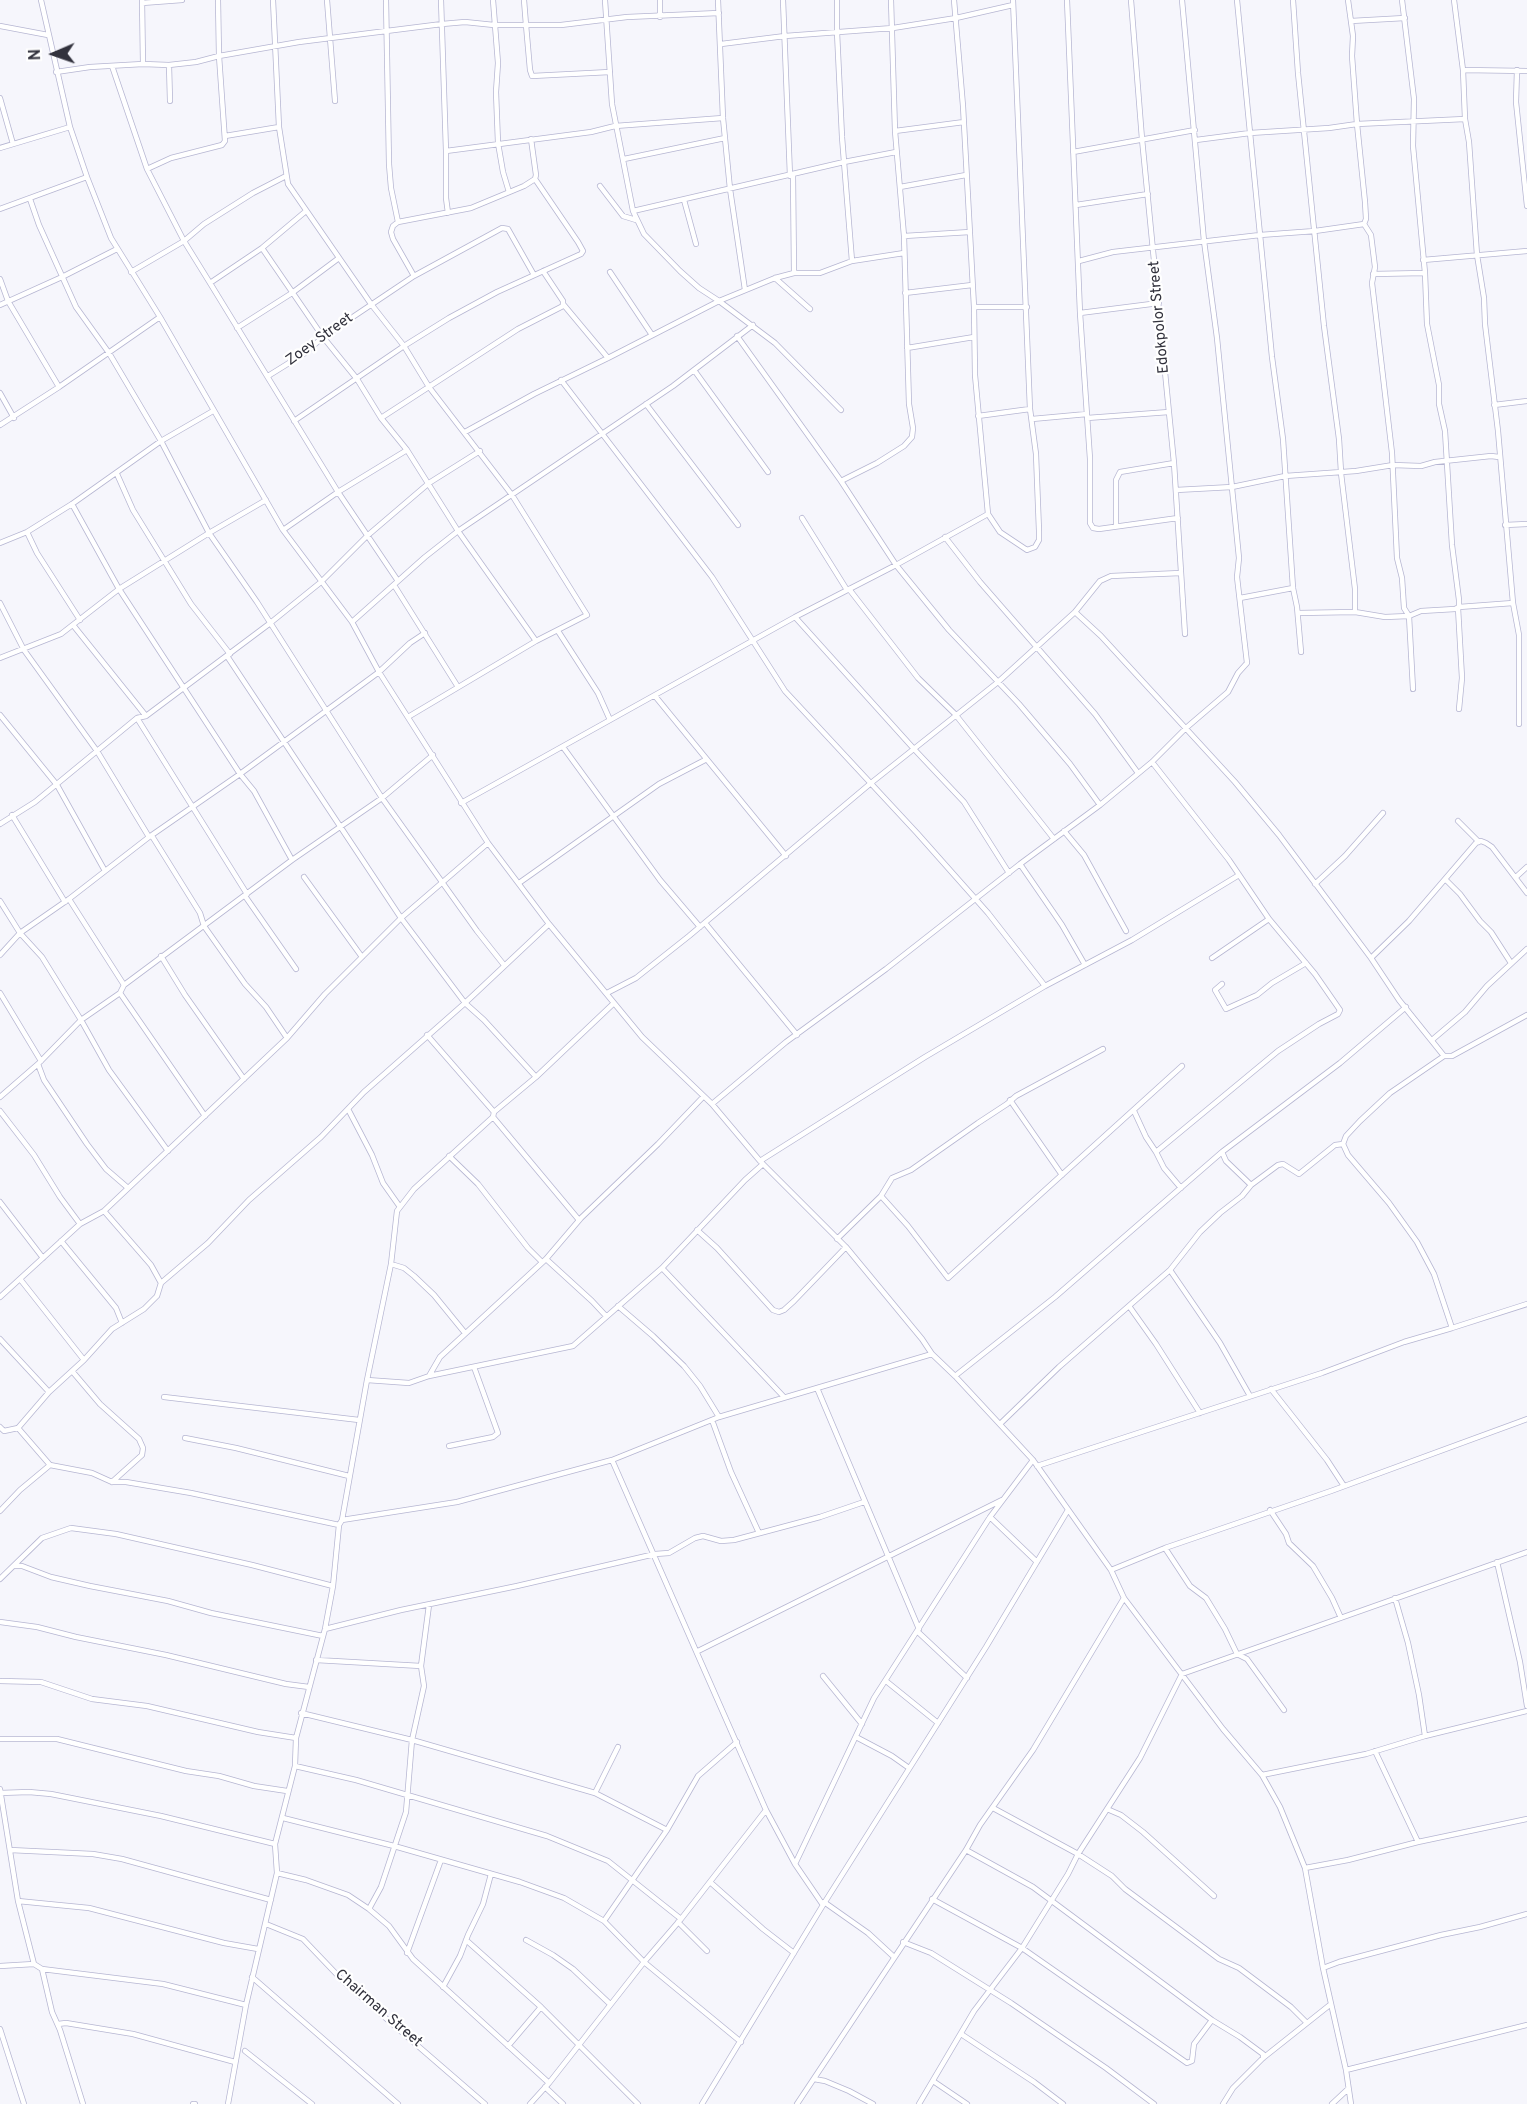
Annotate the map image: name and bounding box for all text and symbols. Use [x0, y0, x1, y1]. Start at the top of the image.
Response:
north arrow [24, 24, 84, 84]
text: N [26, 49, 46, 61]
street label: Edokpolor Street [1146, 260, 1174, 374]
street label: Zoey Street [283, 310, 357, 370]
street label: Chairman Street [331, 1966, 425, 2052]

